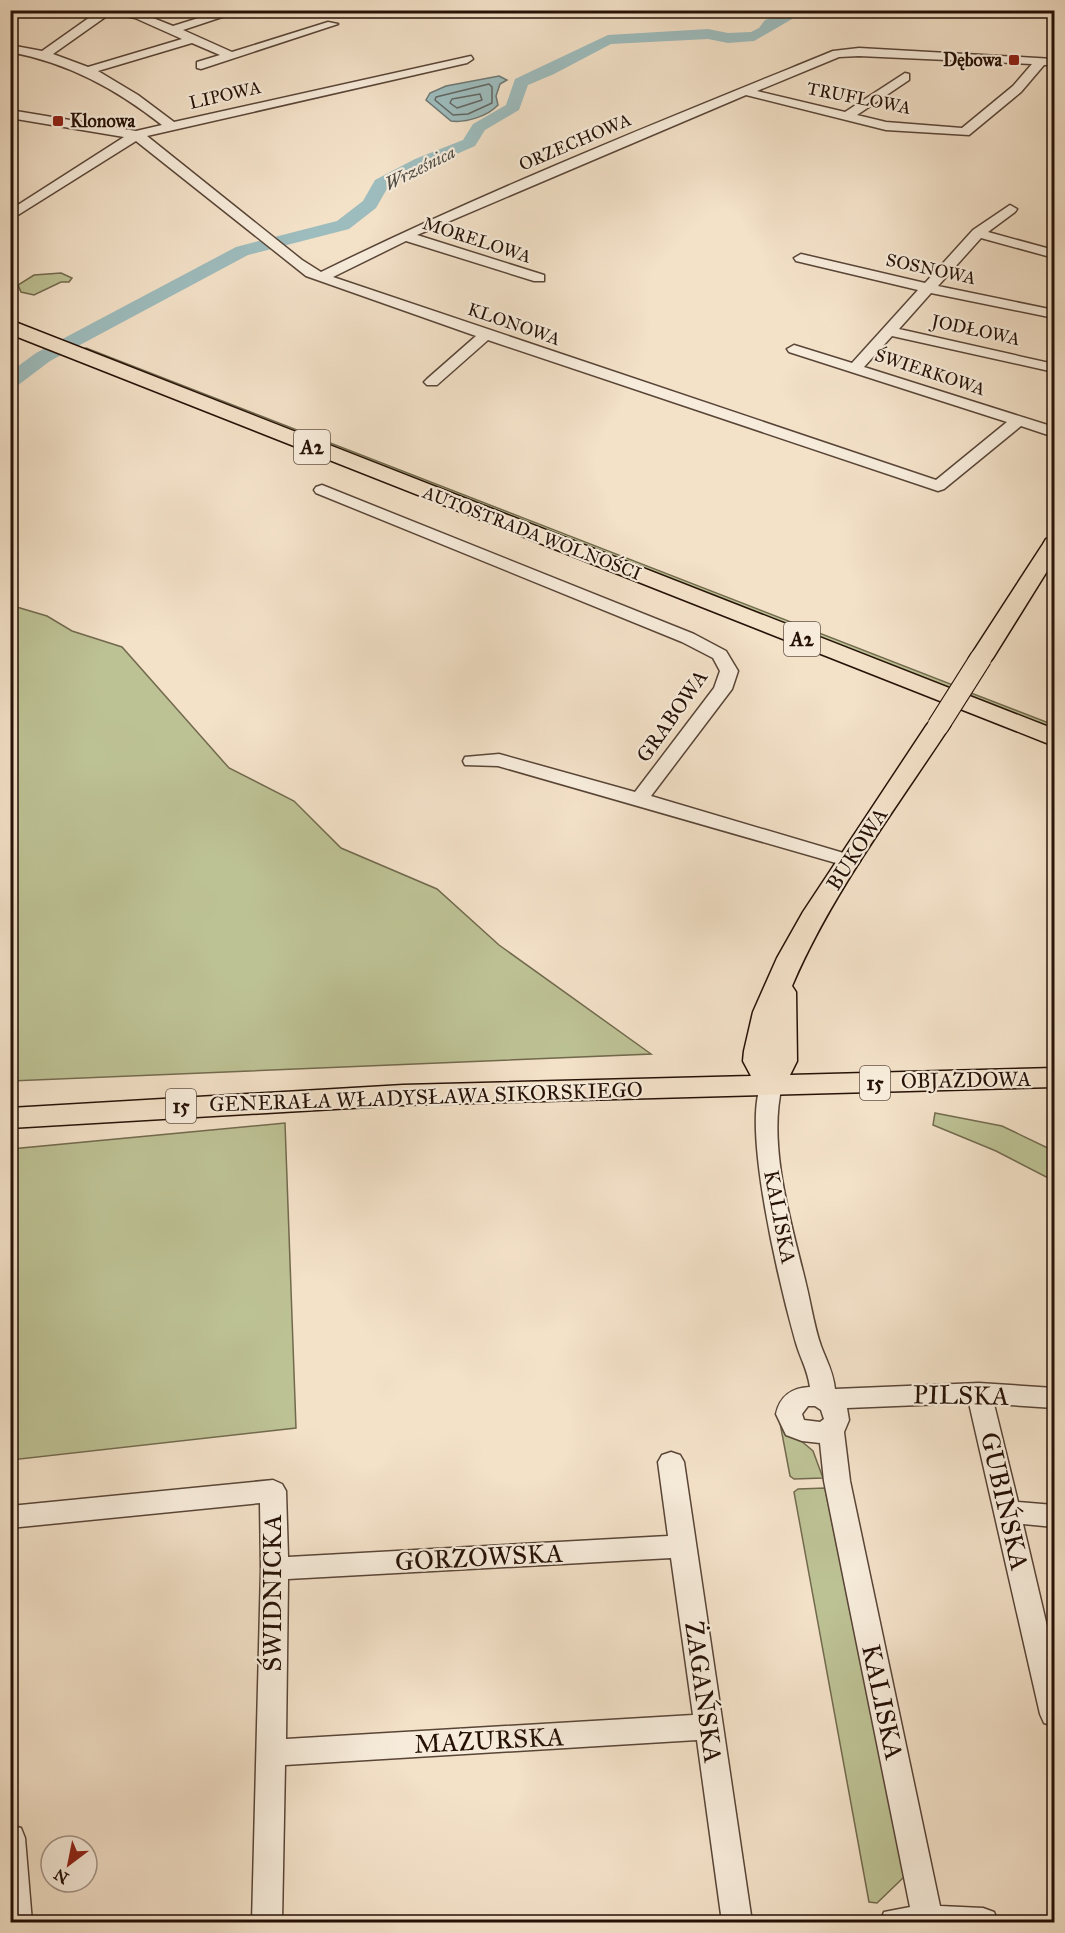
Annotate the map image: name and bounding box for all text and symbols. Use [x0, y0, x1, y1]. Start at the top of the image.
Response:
place label: Dębowa [943, 49, 1002, 71]
marker: Dębowa [1007, 53, 1021, 67]
street label: LIPOWA [187, 76, 263, 114]
street label: TRUFLOWA [805, 77, 913, 119]
street label: ORZECHOWA [516, 108, 634, 176]
place label: Klonowa [70, 110, 135, 132]
marker: Klonowa [51, 114, 65, 128]
water label: Wrześnica [381, 141, 459, 195]
street label: MORELOWA [420, 212, 534, 268]
street label: SOSNOWA [884, 249, 978, 289]
street label: KLONOWA [465, 298, 563, 350]
street label: JODŁOWA [928, 309, 1022, 351]
street label: ŚWIERKOWA [872, 342, 989, 400]
road number: A2 [294, 430, 330, 464]
street label: AUTOSTRADA WOLNOŚCI [419, 479, 645, 585]
road number: A2 [784, 622, 820, 656]
street label: GRABOWA [631, 665, 713, 767]
street label: BUKOWA [821, 803, 893, 895]
road number: 15 [860, 1066, 890, 1100]
street label: OBJAZDOWA [901, 1066, 1031, 1094]
street label: GENERAŁA WŁADYSŁAWA SIKORSKIEGO [209, 1076, 643, 1118]
road number: 15 [166, 1089, 196, 1123]
street label: KALISKA [758, 1168, 802, 1266]
street label: PILSKA [913, 1378, 1010, 1412]
street label: GUBIŃSKA [974, 1429, 1037, 1574]
street label: ŚWIDNICKA [256, 1514, 288, 1672]
street label: GORZOWSKA [394, 1537, 564, 1577]
street label: ŻAGAŃSKA [678, 1619, 730, 1765]
street label: KALISKA [855, 1641, 911, 1763]
street label: MAZURSKA [413, 1720, 565, 1760]
north arrow [39, 1834, 99, 1894]
text: N [50, 1864, 72, 1888]

